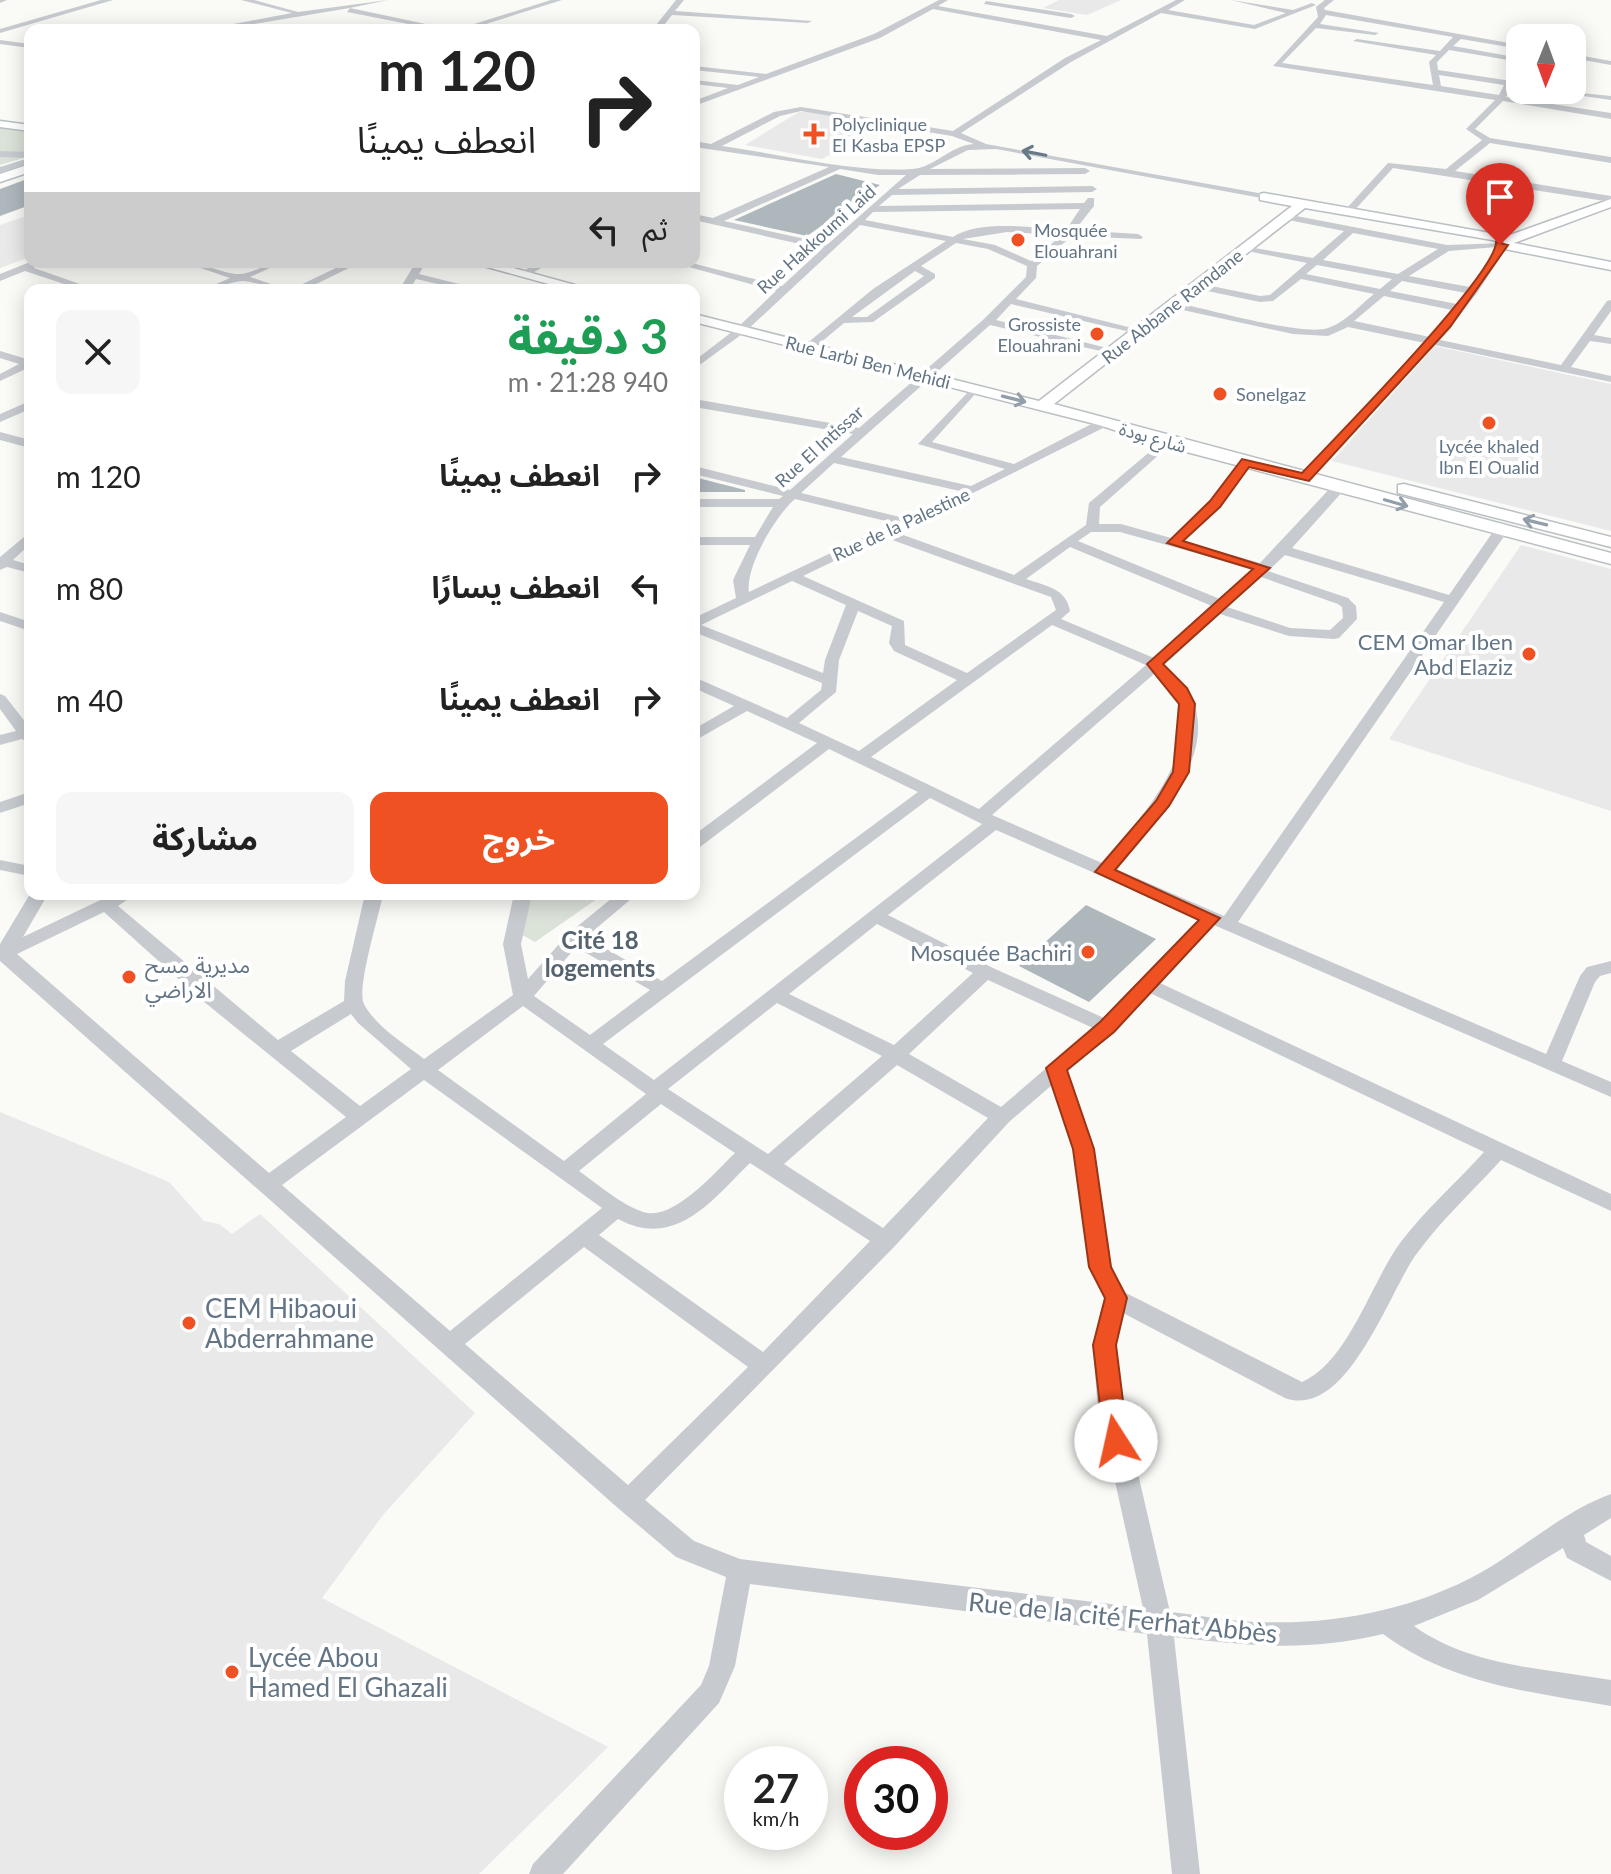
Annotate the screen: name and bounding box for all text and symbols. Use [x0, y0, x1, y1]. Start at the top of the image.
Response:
north arrow [1506, 24, 1586, 104]
map controls [1506, 24, 1586, 104]
text: 120 m [378, 36, 536, 103]
icon: right [564, 56, 668, 160]
place label: Polyclinique El Kasba EPSP [832, 113, 945, 156]
text: انعطف يمينًا [357, 117, 536, 161]
marker: Polyclinique El Kasba EPSP [803, 123, 825, 145]
one-way arrow [1022, 145, 1048, 160]
pin [1466, 163, 1534, 245]
icon: arrive [1478, 175, 1522, 219]
street label: Rue Hakkoumi Laid [752, 180, 880, 298]
icon: left [582, 208, 626, 252]
text: ثم [642, 210, 668, 246]
place label: Mosquée Elouahrani [1034, 219, 1118, 262]
marker: Mosquée Elouahrani [1009, 231, 1027, 249]
street label: Rue Abbane Ramdane [1097, 244, 1247, 368]
text: 3 دقيقة [508, 307, 668, 364]
button: close [56, 310, 140, 394]
place label: Grossiste Elouahrani [997, 313, 1081, 356]
marker: Grossiste Elouahrani [1088, 325, 1106, 343]
street label: Rue Larbi Ben Mehidi [783, 331, 953, 393]
text: 940 m · 21:28 [508, 366, 668, 398]
place label: Sonelgaz [1236, 383, 1306, 405]
marker: Sonelgaz [1211, 385, 1229, 403]
one-way arrow [1000, 392, 1026, 407]
street label: Rue El Intissar [770, 400, 868, 491]
marker: Lycée khaled Ibn El Oualid [1480, 414, 1498, 432]
street label: شارع بودة [1116, 417, 1189, 461]
place label: Lycée khaled Ibn El Oualid [1439, 435, 1539, 478]
icon: right [624, 454, 668, 498]
text: انعطف يمينًا [439, 456, 600, 492]
text: 120 m [56, 458, 141, 494]
street label: Rue de la Palestine [829, 483, 973, 565]
one-way arrow [1383, 496, 1409, 511]
one-way arrow [1523, 514, 1549, 529]
icon: left [624, 566, 668, 610]
text: انعطف يسارًا [432, 568, 600, 604]
text: 80 m [56, 570, 123, 606]
place label: CEM Omar Iben Abd Elaziz [1358, 628, 1513, 680]
marker: CEM Omar Iben Abd Elaziz [1520, 645, 1538, 663]
icon: right [624, 678, 668, 722]
text: انعطف يمينًا [439, 680, 600, 716]
text: 40 m [56, 682, 123, 718]
button: مشاركة [56, 792, 354, 884]
button: خروج [370, 792, 668, 884]
district label: Cité 18 logements [545, 925, 655, 982]
place label: Mosquée Bachiri [910, 939, 1072, 966]
marker: Mosquée Bachiri [1079, 943, 1097, 961]
place label: مديرية مسح الاراضي [145, 951, 250, 1007]
marker: مديرية مسح الاراضي [120, 968, 138, 986]
place label: CEM Hibaoui Abderrahmane [205, 1292, 374, 1354]
marker: CEM Hibaoui Abderrahmane [180, 1314, 198, 1332]
position arrow [1074, 1399, 1158, 1483]
street label: Rue de la cité Ferhat Abbès [967, 1585, 1279, 1649]
place label: Lycée Abou Hamed El Ghazali [248, 1641, 448, 1703]
marker: Lycée Abou Hamed El Ghazali [223, 1663, 241, 1681]
speed limit sign: 30 [844, 1746, 948, 1850]
text: 27 [753, 1764, 799, 1812]
text: km/h [753, 1806, 799, 1830]

